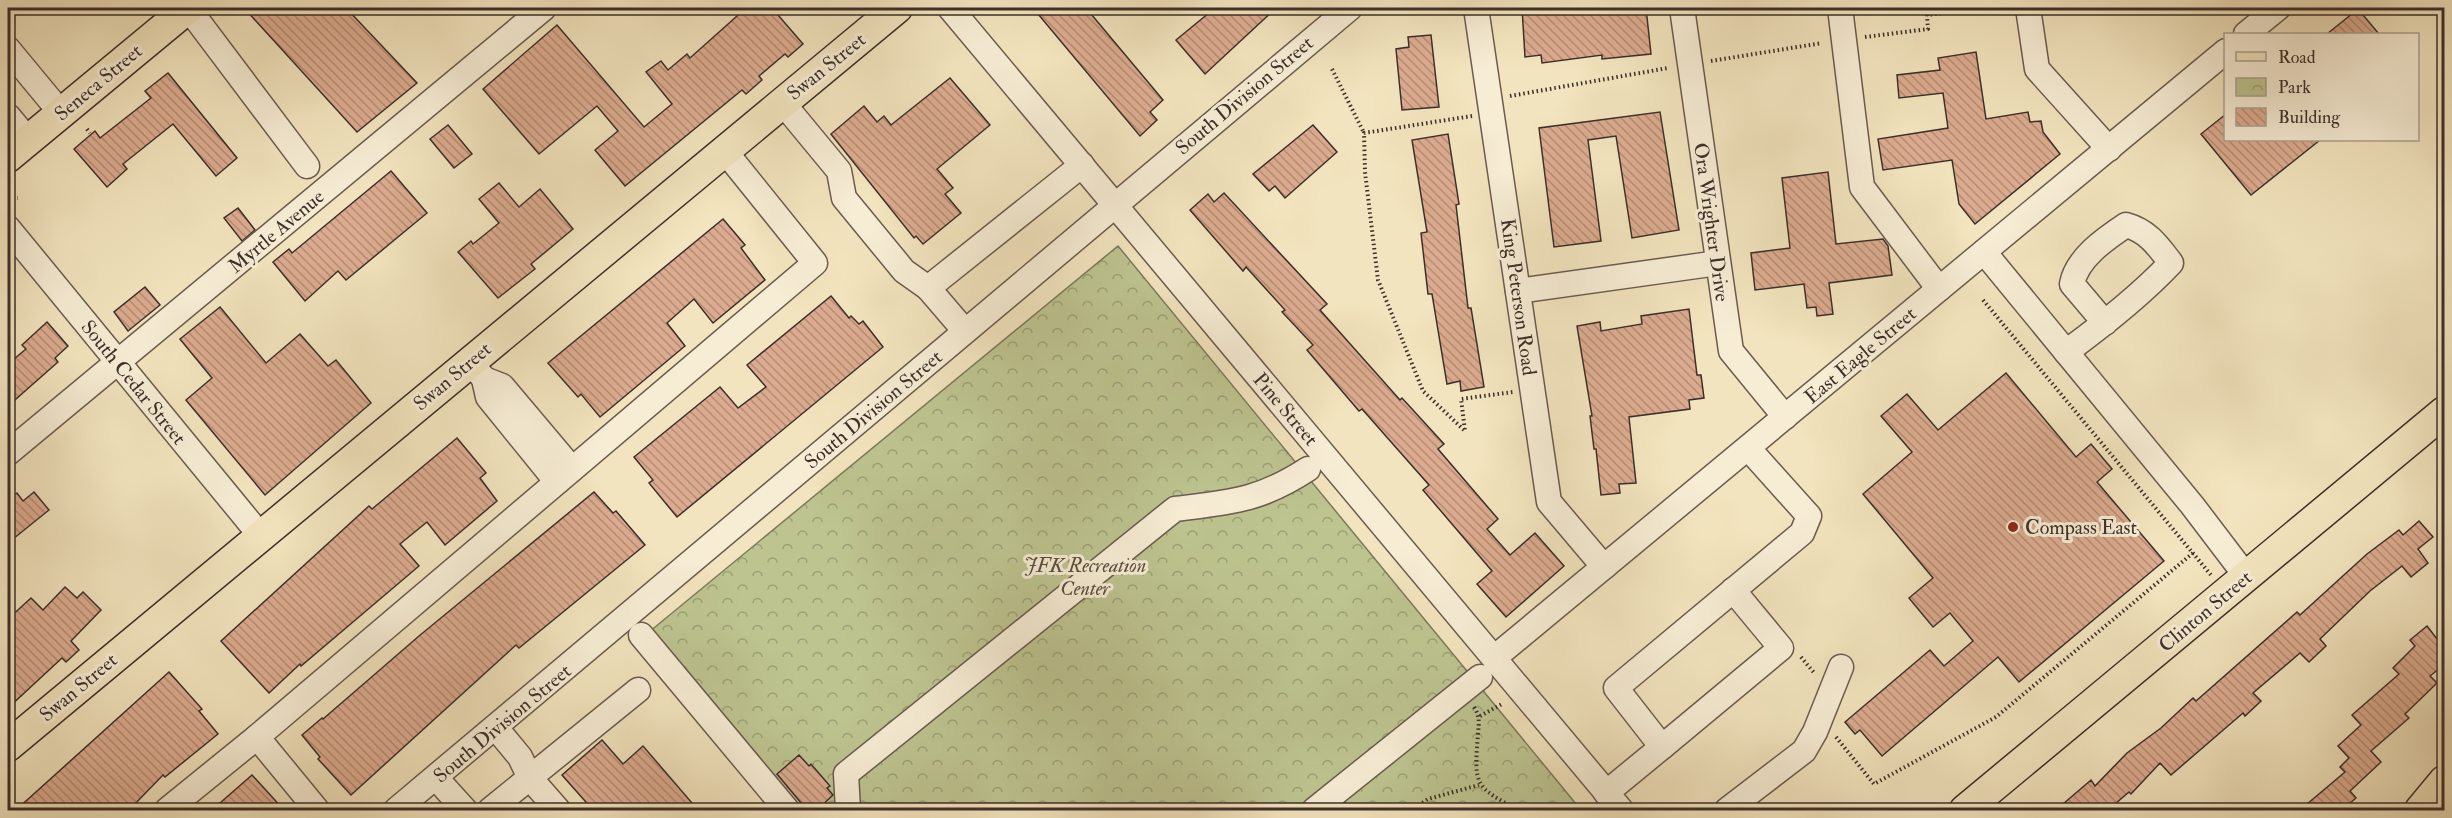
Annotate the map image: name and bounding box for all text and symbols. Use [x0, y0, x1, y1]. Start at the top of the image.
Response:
street label: Swan Street [782, 27, 871, 106]
street label: South Division Street [1170, 30, 1319, 160]
legend [2224, 33, 2419, 141]
street label: Seneca Street [49, 38, 148, 126]
text: Road [2278, 46, 2316, 69]
text: Park [2278, 76, 2311, 99]
text: Building [2278, 106, 2341, 129]
street label: Ora Wrighter Drive [1688, 141, 1735, 303]
street label: Myrtle Avenue [223, 184, 329, 279]
street label: King Peterson Road [1495, 217, 1542, 377]
street label: East Eagle Street [1799, 301, 1922, 409]
street label: South Cedar Street [76, 315, 192, 450]
street label: Swan Street [408, 336, 497, 416]
street label: South Division Street [799, 344, 948, 474]
street label: Pine Street [1248, 368, 1324, 451]
place label: Compass East [2025, 515, 2137, 541]
marker: Compass East [2006, 520, 2020, 534]
park label: JFK Recreation Center [1024, 553, 1146, 601]
street label: Clinton Street [2154, 565, 2257, 658]
street label: Swan Street [34, 647, 123, 727]
street label: South Division Street [428, 658, 577, 788]

